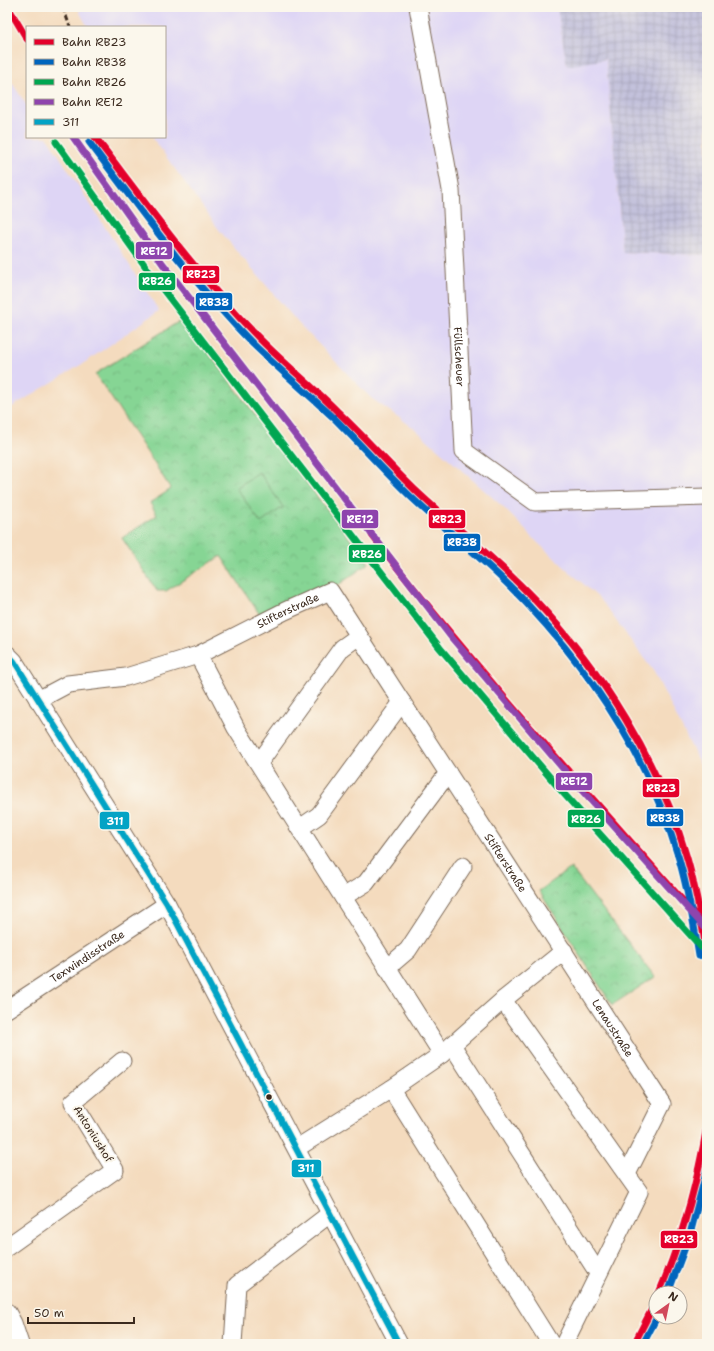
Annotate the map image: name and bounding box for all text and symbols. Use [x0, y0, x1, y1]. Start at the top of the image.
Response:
legend [26, 26, 166, 138]
text: Bahn RB23 [62, 34, 126, 50]
text: Bahn RB38 [62, 54, 127, 70]
text: Bahn RB26 [62, 74, 127, 90]
text: Bahn RE12 [62, 94, 123, 110]
text: 311 [62, 114, 79, 130]
line badge: RE12 [135, 241, 173, 260]
text: RE12 [140, 244, 168, 259]
line badge: RB23 [182, 265, 220, 284]
text: RB23 [186, 267, 216, 282]
line badge: RB26 [138, 272, 176, 291]
text: RB26 [142, 274, 172, 289]
line badge: RB38 [195, 292, 233, 311]
text: RB38 [199, 295, 229, 310]
street label: Füllscheuer [450, 327, 468, 387]
line badge: RE12 [341, 509, 379, 529]
line badge: RB23 [428, 509, 466, 529]
text: RE12 [346, 512, 374, 527]
text: RB23 [432, 512, 462, 527]
line badge: RB38 [443, 533, 481, 552]
text: RB38 [447, 535, 477, 550]
line badge: RB26 [348, 544, 386, 563]
text: RB26 [352, 547, 382, 562]
street label: Stifterstraße [254, 589, 321, 632]
line badge: RE12 [555, 772, 593, 791]
text: RE12 [560, 774, 588, 789]
line badge: RB23 [642, 778, 680, 798]
text: RB23 [646, 781, 676, 796]
line badge: RB38 [646, 808, 684, 827]
line badge: RB26 [567, 809, 605, 828]
line badge: 311 [99, 811, 130, 830]
text: RB38 [650, 811, 680, 826]
text: RB26 [571, 812, 601, 827]
text: 311 [107, 814, 123, 829]
street label: Stifterstraße [481, 830, 530, 895]
street label: Texwindisstraße [47, 926, 127, 986]
street label: Lenaustraße [589, 996, 637, 1060]
unlabelled marker [264, 1092, 274, 1102]
street label: Antoniushof [70, 1103, 117, 1166]
line badge: 311 [291, 1159, 322, 1178]
text: 311 [298, 1161, 314, 1176]
line badge: RB23 [660, 1230, 698, 1249]
text: RB23 [664, 1232, 694, 1247]
north arrow [648, 1285, 688, 1325]
text: N [665, 1288, 681, 1306]
scale bar [28, 1299, 134, 1325]
text: 50 m [34, 1305, 64, 1321]

